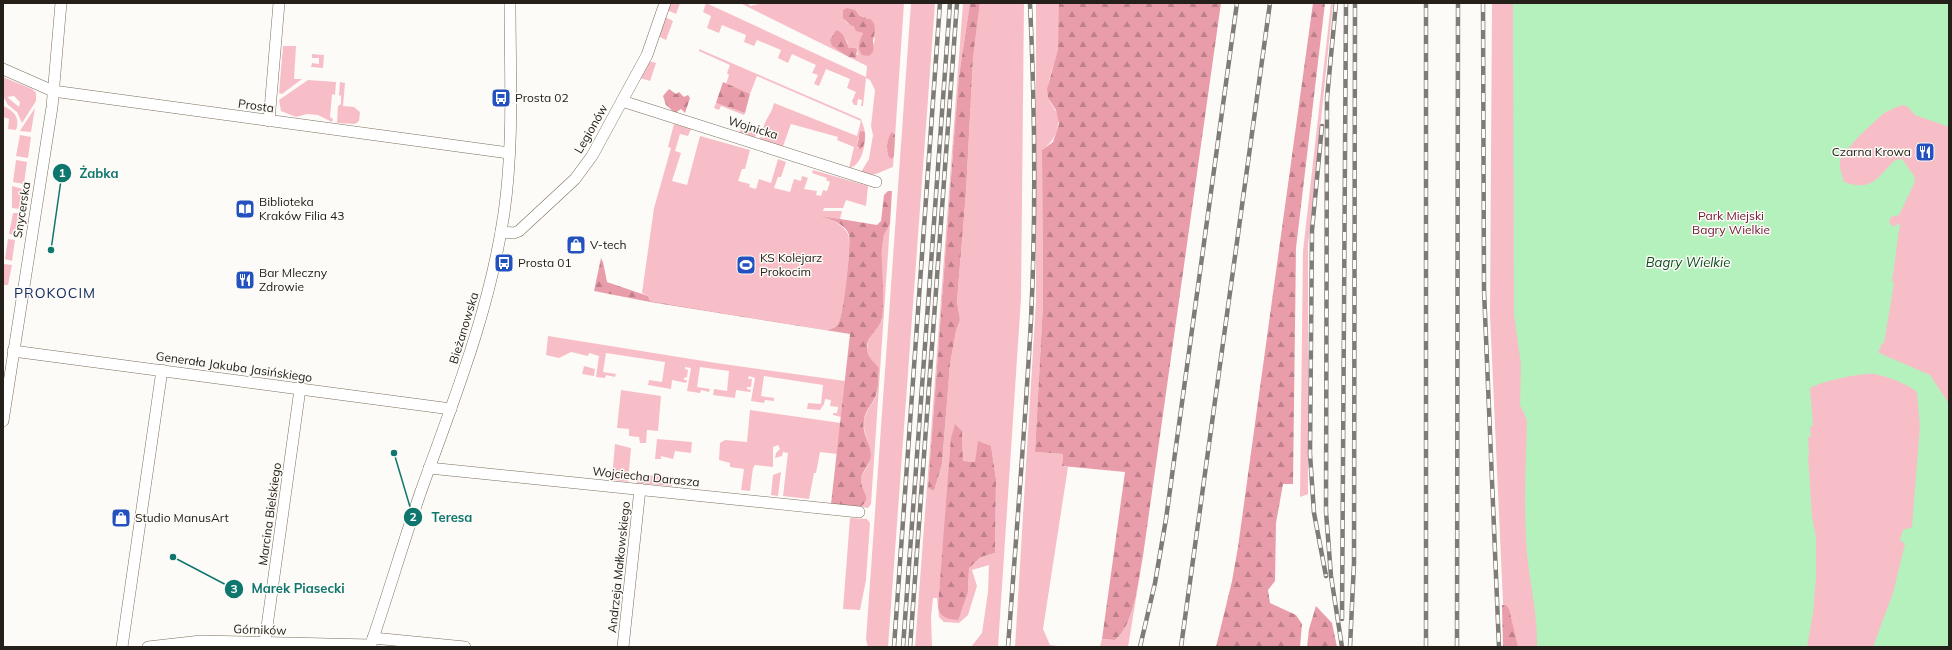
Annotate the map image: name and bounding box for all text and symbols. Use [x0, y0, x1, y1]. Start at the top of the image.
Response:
bus stop icon: Prosta 02 [490, 87, 512, 109]
place label: Prosta 02 [515, 90, 569, 105]
street label: Prosta [237, 96, 275, 115]
street label: Legionów [571, 101, 611, 156]
street label: Wojnicka [726, 113, 780, 142]
restaurant icon: Czarna Krowa [1914, 141, 1936, 163]
place label: Czarna Krowa [1832, 144, 1911, 159]
callout: Żabka [52, 161, 127, 186]
text: 1 [58, 165, 66, 180]
text: Żabka [79, 165, 119, 181]
street label: Snycerska [10, 181, 33, 239]
place label: Biblioteka Kraków Filia 43 [259, 194, 345, 223]
library icon: Biblioteka Kraków Filia 43 [234, 198, 256, 220]
park label: Park Miejski Bagry Wielkie [1692, 208, 1770, 237]
shop icon: V-tech [565, 234, 587, 256]
place label: V-tech [590, 237, 627, 252]
place label: KS Kolejarz Prokocim [760, 250, 822, 279]
bus stop icon: Prosta 01 [493, 252, 515, 274]
sports icon: KS Kolejarz Prokocim [735, 254, 757, 276]
water label: Bagry Wielkie [1646, 254, 1730, 270]
place label: Prosta 01 [518, 255, 572, 270]
place label: Bar Mleczny Zdrowie [259, 265, 328, 294]
restaurant icon: Bar Mleczny Zdrowie [234, 269, 256, 291]
district label: PROKOCIM [14, 284, 96, 302]
street label: Bieżanowska [445, 290, 482, 366]
street label: Generała Jakuba Jasińskiego [155, 348, 313, 385]
street label: Marcina Bielskiego [255, 461, 284, 566]
street label: Wojciecha Darasza [592, 463, 700, 490]
street label: Andrzeja Małkowskiego [604, 500, 633, 634]
callout: Teresa [403, 505, 480, 530]
shop icon: Studio ManusArt [110, 507, 132, 529]
text: 2 [409, 509, 417, 524]
text: Teresa [432, 509, 472, 525]
place label: Studio ManusArt [135, 510, 229, 525]
callout: Marek Piasecki [224, 576, 353, 601]
text: Marek Piasecki [251, 580, 345, 596]
text: 3 [230, 581, 238, 596]
street label: Górników [233, 621, 287, 638]

